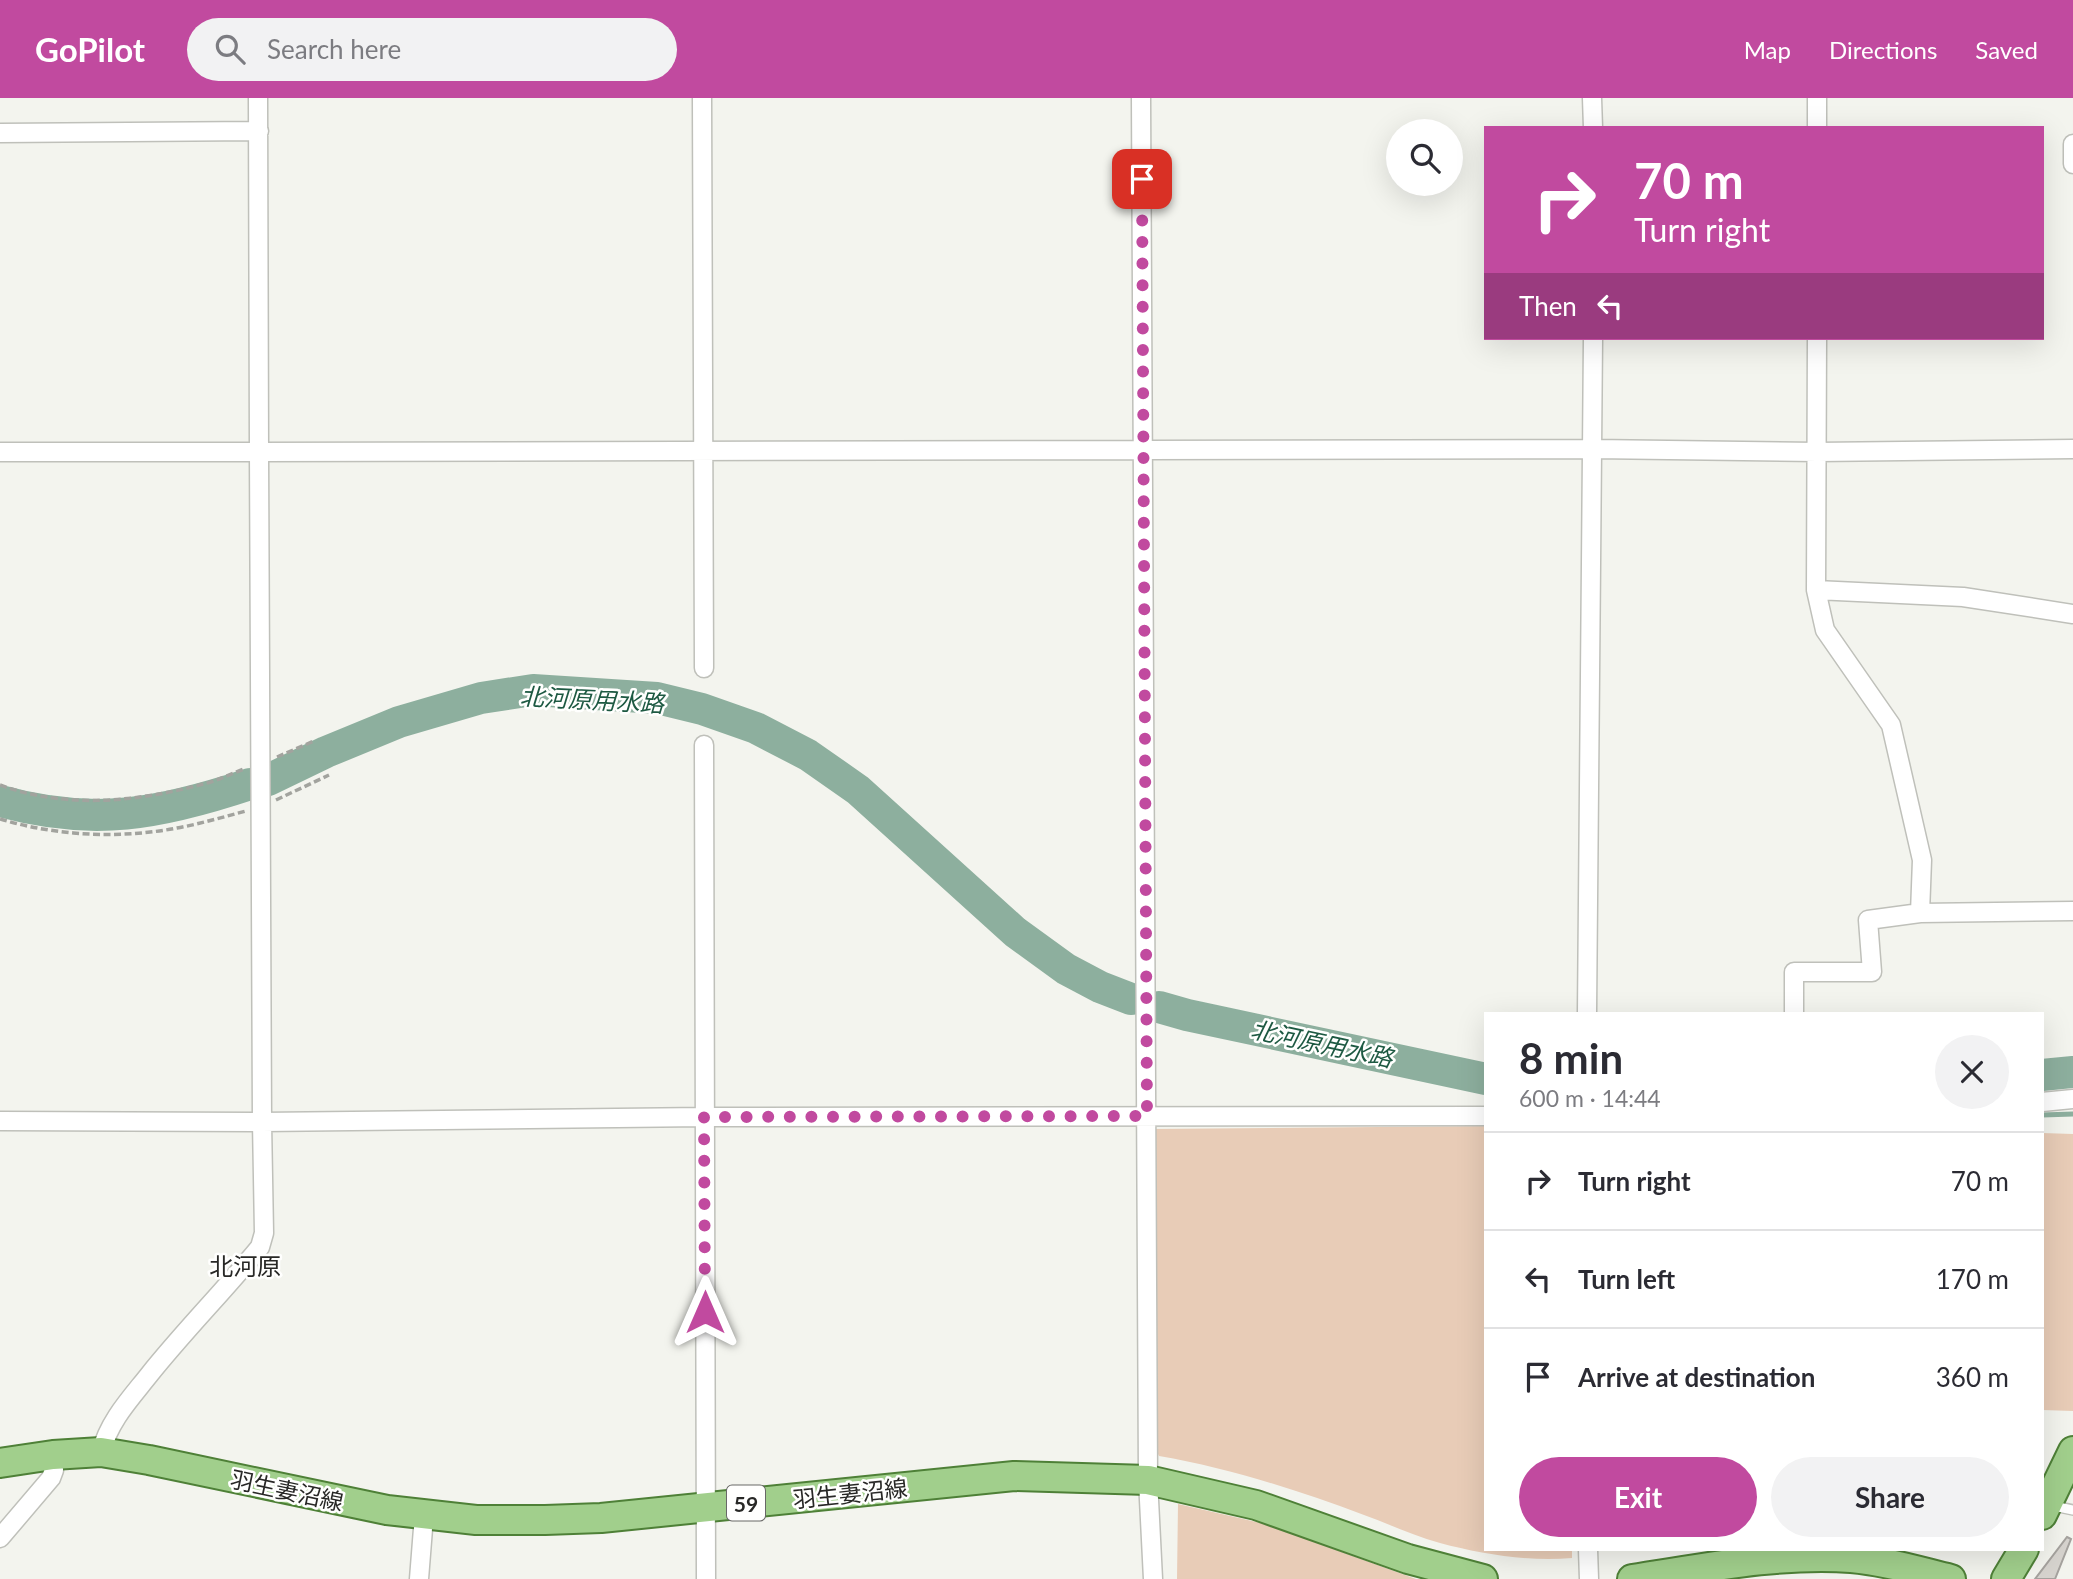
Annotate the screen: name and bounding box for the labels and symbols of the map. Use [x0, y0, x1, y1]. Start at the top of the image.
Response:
pin [1112, 149, 1172, 209]
water label: 北河原用水路 [519, 681, 667, 717]
water label: 北河原用水路 [1249, 1014, 1397, 1073]
district label: 北河原 [209, 1251, 281, 1280]
position arrow [668, 1275, 742, 1349]
street label: 羽生妻沼線 [228, 1464, 346, 1516]
street label: 羽生妻沼線 [791, 1473, 909, 1513]
road number: 59 [727, 1486, 765, 1520]

